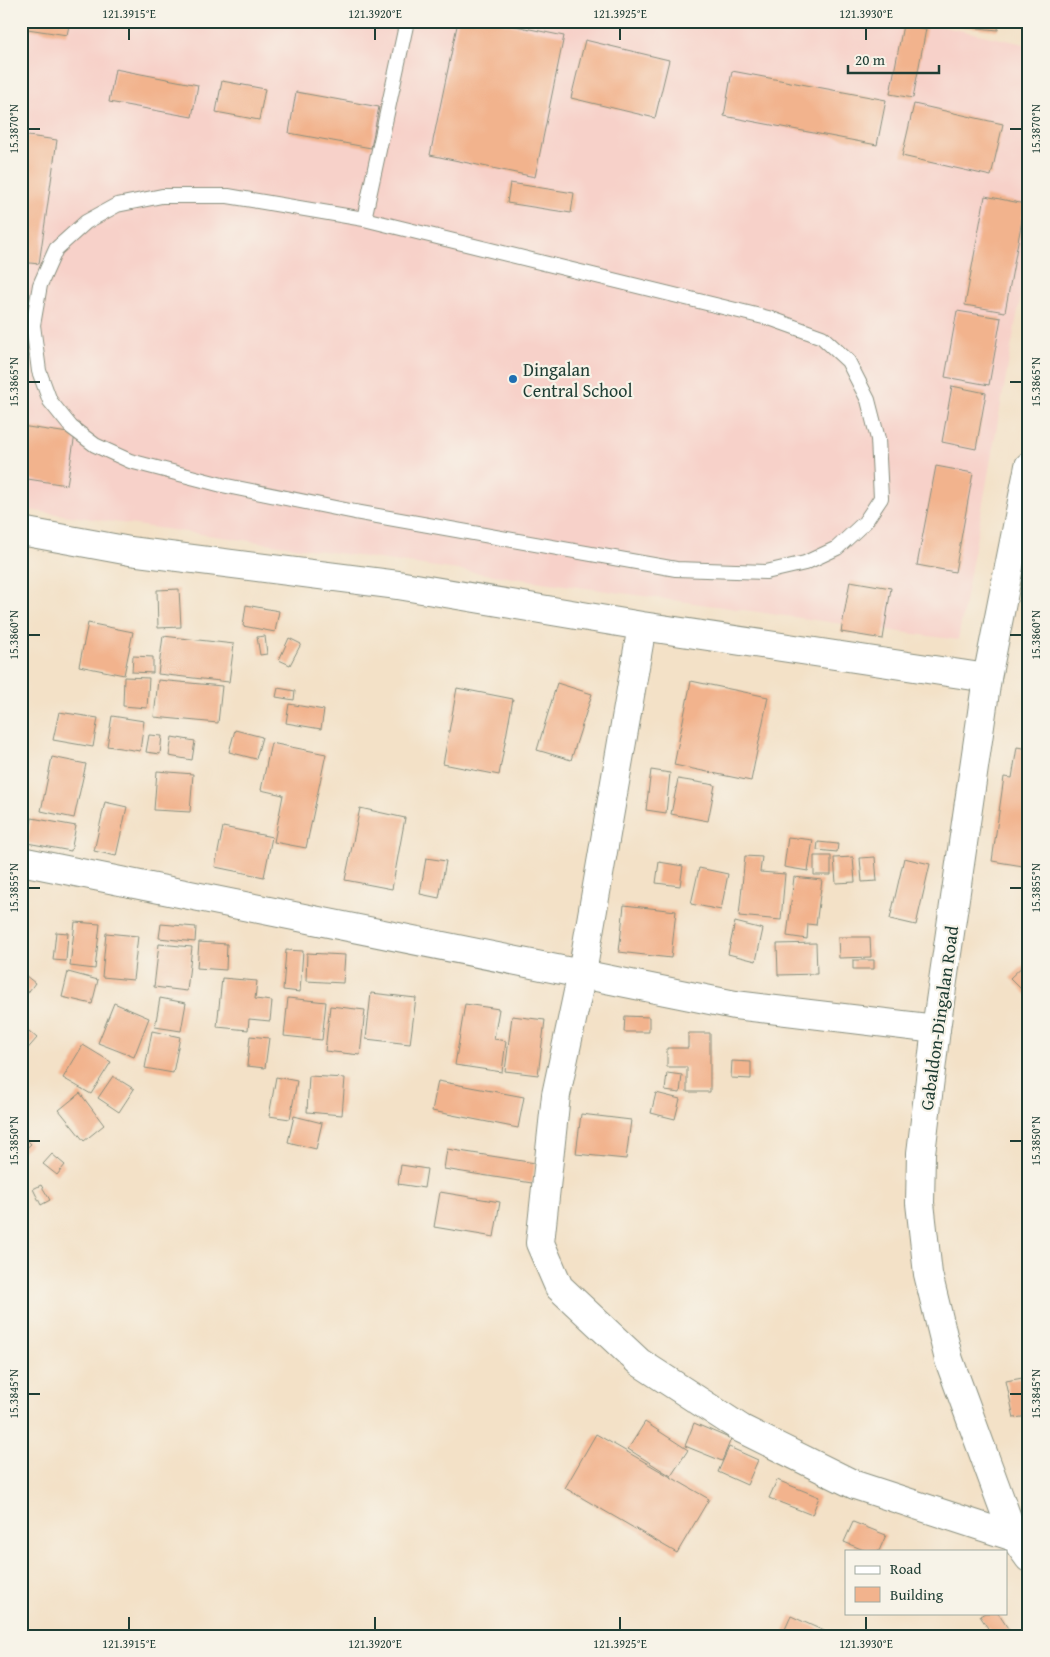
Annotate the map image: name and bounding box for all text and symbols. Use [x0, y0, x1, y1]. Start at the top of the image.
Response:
text: 121.3915°E [102, 5, 156, 22]
text: 121.3920°E [348, 5, 402, 22]
text: 121.3925°E [593, 5, 647, 22]
text: 121.3930°E [839, 5, 893, 22]
scale bar [848, 42, 939, 74]
text: 20 m [855, 49, 886, 70]
text: 15.3870°N [5, 104, 22, 154]
text: 15.3870°N [1027, 104, 1044, 154]
place label: Dingalan Central School [523, 356, 633, 404]
text: 15.3865°N [5, 357, 22, 407]
text: 15.3865°N [1027, 357, 1044, 407]
marker: Dingalan Central School [507, 373, 519, 385]
text: 15.3860°N [5, 610, 22, 660]
text: 15.3860°N [1027, 610, 1044, 660]
text: 15.3855°N [5, 863, 22, 913]
text: 15.3855°N [1027, 863, 1044, 913]
street label: Gabaldon-Dingalan Road [913, 924, 965, 1112]
text: 15.3850°N [5, 1116, 22, 1166]
text: 15.3850°N [1027, 1116, 1044, 1166]
text: 15.3845°N [5, 1369, 22, 1419]
text: 15.3845°N [1027, 1369, 1044, 1419]
legend [845, 1550, 1008, 1614]
text: Road [890, 1558, 921, 1579]
text: Building [890, 1584, 944, 1605]
text: 121.3915°E [102, 1635, 156, 1652]
text: 121.3920°E [348, 1635, 402, 1652]
text: 121.3925°E [593, 1635, 647, 1652]
text: 121.3930°E [839, 1635, 893, 1652]

